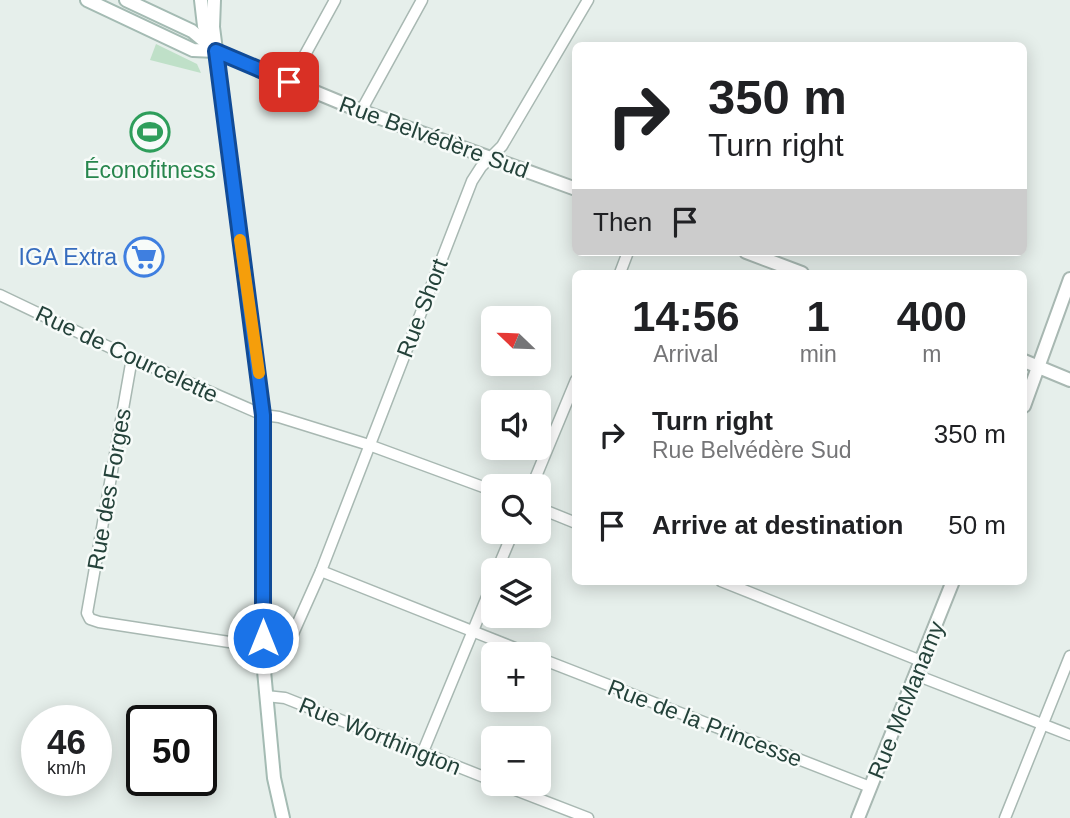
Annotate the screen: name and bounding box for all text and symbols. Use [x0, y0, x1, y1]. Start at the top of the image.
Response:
pin [259, 52, 319, 112]
icon: arrive [270, 63, 308, 101]
icon: right [593, 70, 684, 161]
text: 350 m [708, 70, 847, 124]
street label: Rue Belvédère Sud [336, 91, 532, 183]
sports icon: Éconofitness [129, 111, 171, 153]
text: Turn right [708, 127, 844, 163]
place label: Éconofitness [84, 157, 216, 183]
icon: arrive [666, 203, 704, 241]
text: Then [593, 207, 652, 237]
supermarket icon: IGA Extra [123, 236, 165, 278]
place label: IGA Extra [19, 244, 117, 270]
street label: Rue Short [391, 254, 453, 361]
text: 14:56 [632, 293, 740, 340]
text: 1 [806, 293, 830, 340]
text: 400 [897, 293, 967, 340]
street label: Rue de Courcelette [32, 300, 222, 408]
north arrow [481, 306, 551, 376]
map controls [481, 306, 551, 796]
text: Arrival [653, 341, 718, 367]
text: min [800, 341, 837, 367]
text: m [922, 341, 941, 367]
button: sound [481, 390, 551, 460]
street label: Rue des Forges [82, 406, 136, 572]
text: Turn right [652, 406, 773, 436]
icon: right [593, 416, 631, 454]
text: 350 m [934, 419, 1006, 449]
text: Rue Belvédère Sud [652, 437, 851, 463]
button: search [481, 474, 551, 544]
icon: arrive [593, 507, 631, 545]
text: Arrive at destination [652, 510, 903, 540]
text: 50 m [948, 510, 1006, 540]
button: layers [481, 558, 551, 628]
position arrow [226, 601, 300, 675]
street label: Rue McManamy [863, 617, 950, 782]
button: + [481, 642, 551, 712]
street label: Rue de la Princesse [604, 674, 806, 772]
street label: Rue Worthington [295, 692, 465, 780]
speed limit sign: 50 [126, 705, 217, 796]
text: 46 [47, 722, 86, 761]
button: − [481, 726, 551, 796]
text: km/h [47, 758, 86, 778]

